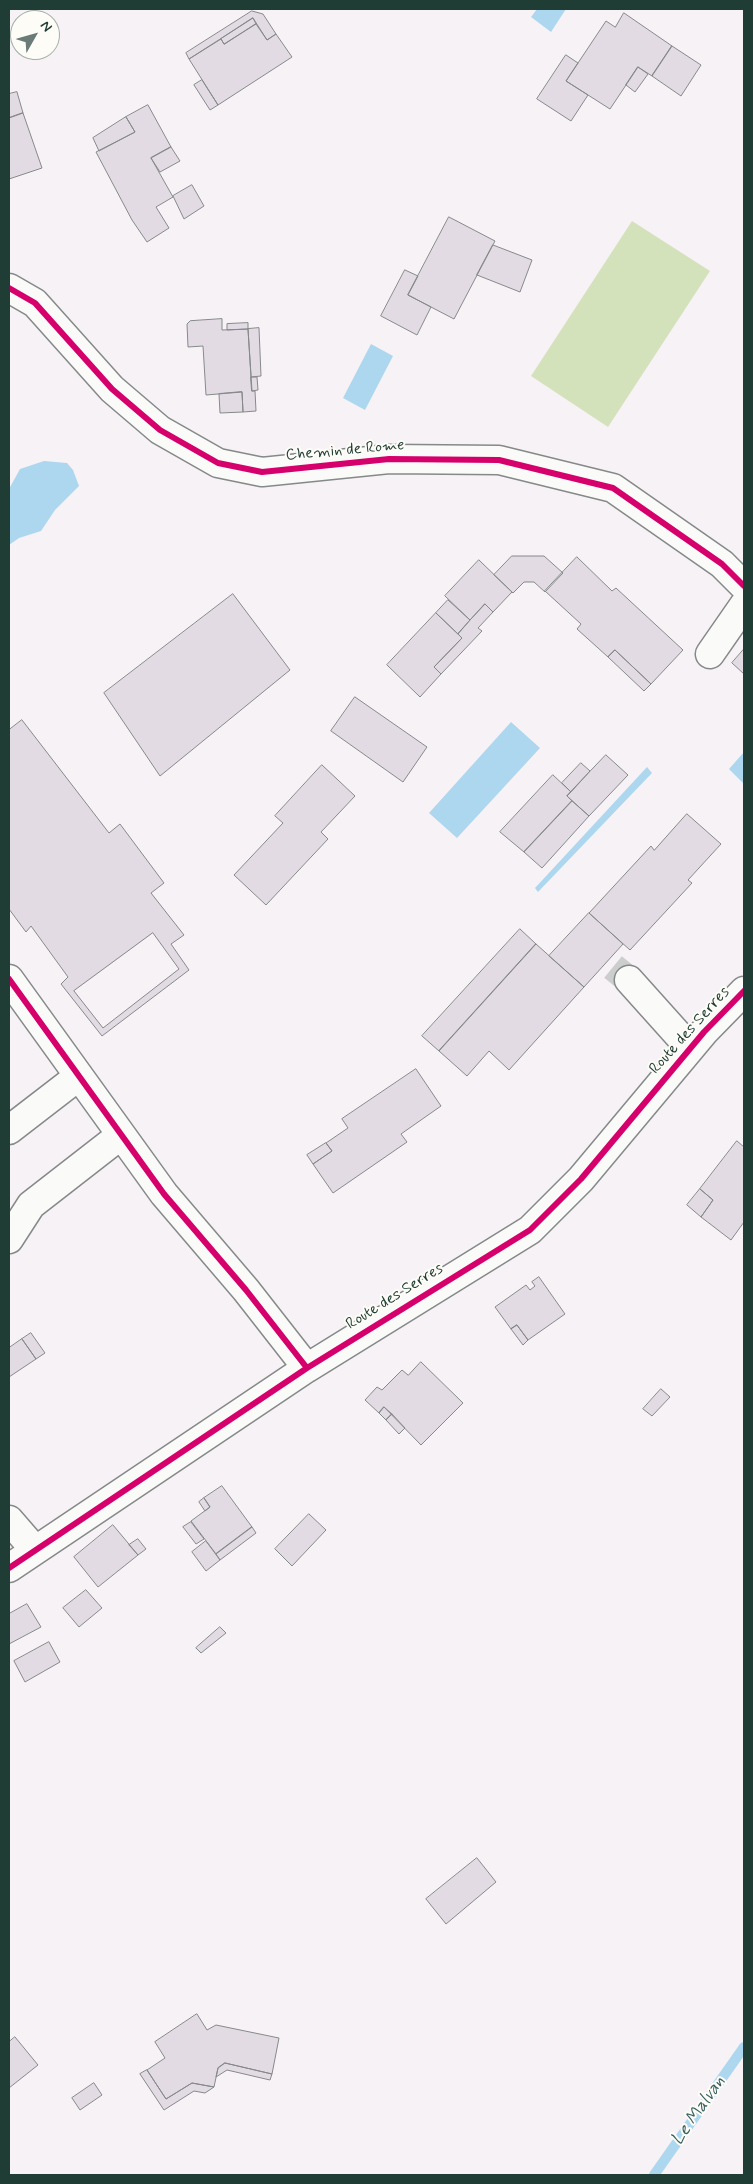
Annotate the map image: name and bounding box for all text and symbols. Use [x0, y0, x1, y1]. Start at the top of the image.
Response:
north arrow [10, 10, 60, 60]
text: N [36, 17, 56, 36]
street label: Chemin de Rome [285, 436, 405, 466]
street label: Route des Serres [646, 983, 734, 1079]
street label: Route des Serres [343, 1259, 447, 1335]
water label: Le Malvan [667, 2072, 731, 2150]

